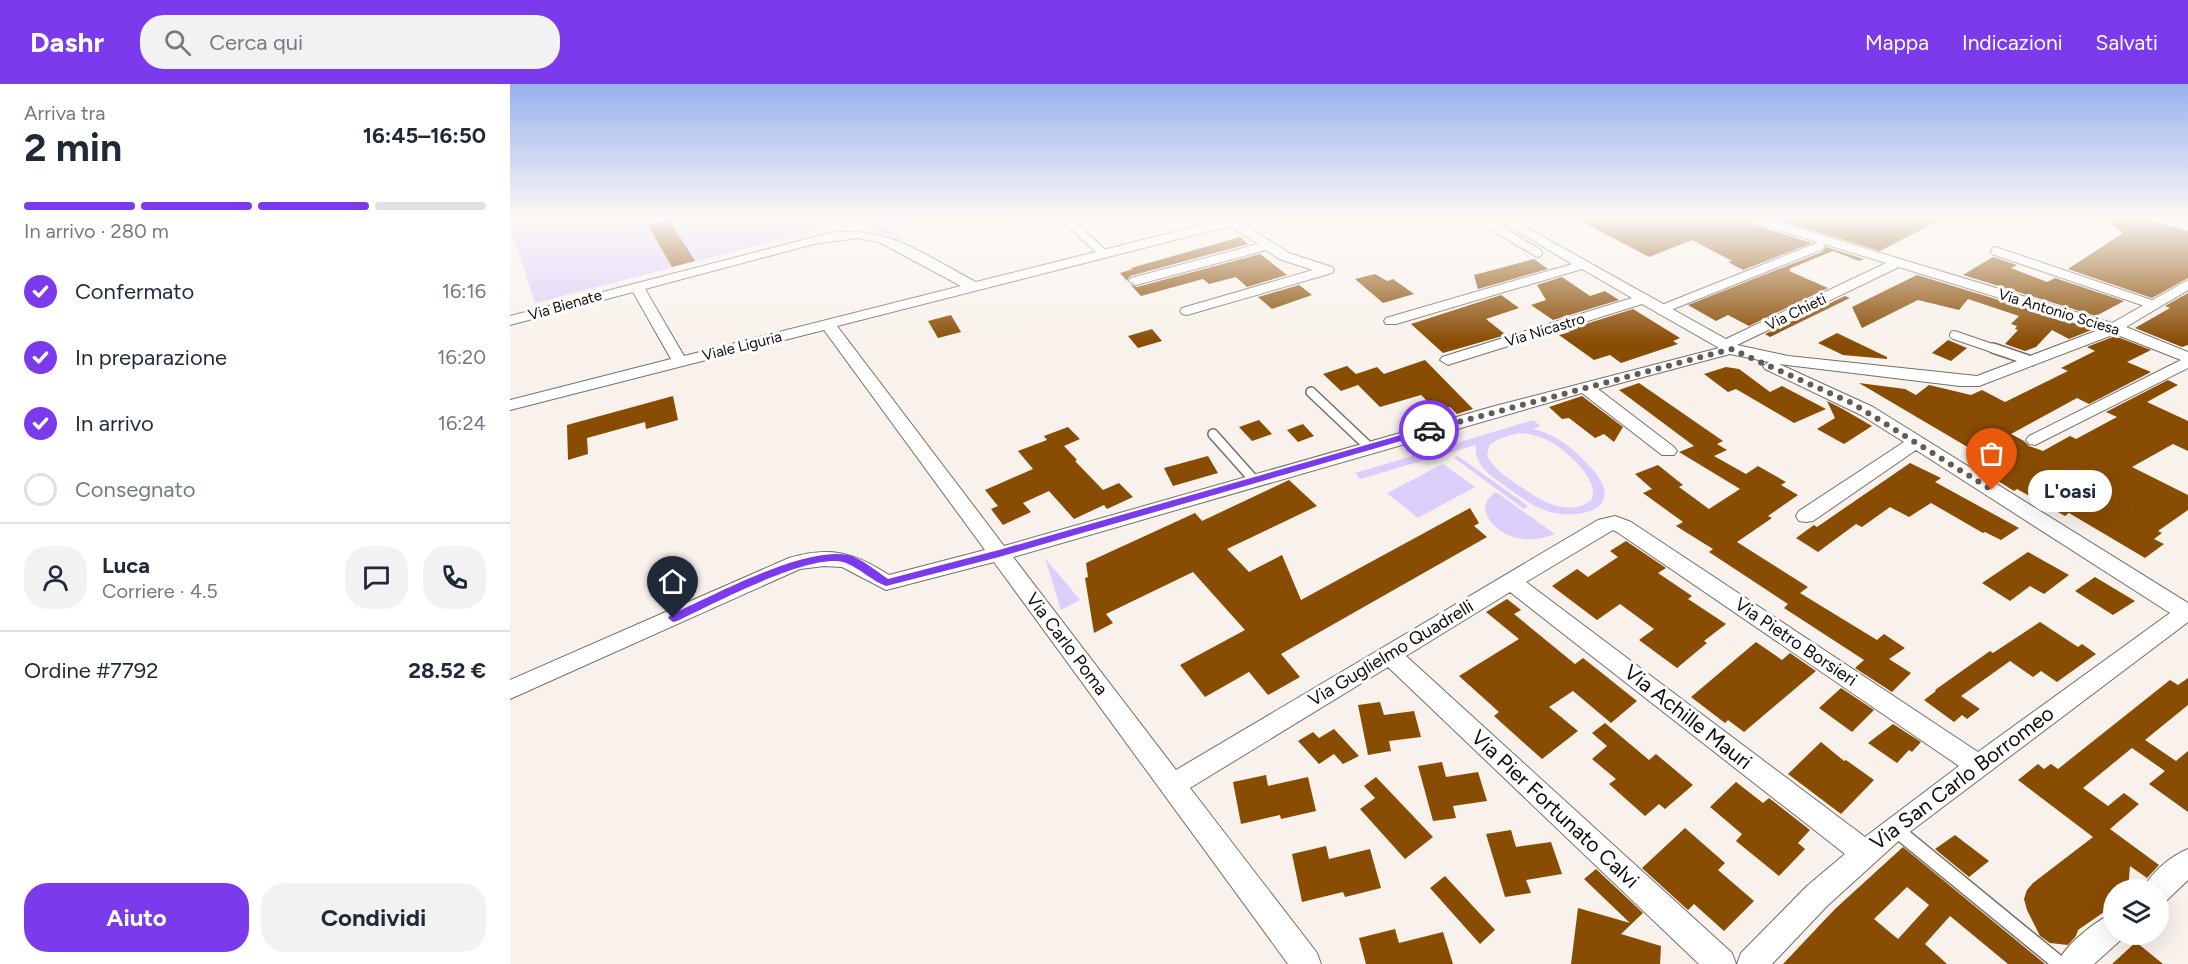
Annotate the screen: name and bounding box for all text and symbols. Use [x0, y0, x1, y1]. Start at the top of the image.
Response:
search box [140, 15, 560, 69]
text: Dashr [30, 25, 104, 59]
icon: search [161, 26, 194, 59]
text: Cerca qui [209, 29, 303, 56]
text: Mappa [1865, 30, 1929, 55]
text: Indicazioni [1962, 30, 2063, 55]
text: Salvati [2096, 30, 2158, 55]
text: Arriva tra [24, 101, 106, 125]
text: 16:45–16:50 [363, 122, 486, 149]
text: 2 min [24, 124, 122, 171]
text: In arrivo · 280 m [24, 219, 169, 243]
icon: check [24, 275, 57, 308]
text: Confermato [75, 278, 194, 305]
text: 16:16 [442, 279, 486, 303]
street label: Via Antonio Sciesa [1996, 285, 2122, 339]
street label: Via Bienate [526, 286, 604, 324]
street label: Via Chieti [1763, 290, 1829, 334]
street label: Via Nicastro [1503, 309, 1587, 351]
street label: Viale Liguria [700, 327, 784, 365]
icon: check [24, 341, 57, 374]
text: In preparazione [75, 344, 227, 371]
text: 16:20 [437, 345, 486, 369]
courier [1399, 400, 1459, 460]
icon: check [24, 407, 57, 440]
text: In arrivo [75, 410, 154, 437]
text: 16:24 [438, 411, 486, 435]
icon: car [1413, 414, 1446, 447]
pin [1966, 428, 2017, 490]
icon: bag [1975, 437, 2008, 470]
callout: L'oasi [2028, 469, 2112, 511]
text: Consegnato [75, 476, 196, 503]
text: L'oasi [2044, 479, 2096, 503]
button: person [24, 546, 87, 609]
button: chat [345, 546, 408, 609]
button: phone [423, 546, 486, 609]
text: Luca [102, 552, 150, 579]
pin [647, 556, 698, 618]
icon: home [656, 565, 689, 598]
text: Corriere · 4.5 [102, 579, 218, 603]
street label: Via Carlo Poma [1021, 588, 1113, 700]
street label: Via Pietro Borsieri [1731, 593, 1861, 691]
street label: Via Guglielmo Quadrelli [1305, 595, 1477, 711]
text: Ordine #7792 [24, 657, 158, 684]
text: 28.52 € [408, 657, 486, 684]
street label: Via Achille Mauri [1619, 659, 1757, 774]
street label: Via San Carlo Borromeo [1865, 700, 2059, 855]
street label: Via Pier Fortunato Calvi [1466, 724, 1644, 893]
map controls [2103, 879, 2169, 945]
button: layers [2103, 879, 2169, 945]
button: Aiuto [24, 883, 249, 952]
button: Condividi [261, 883, 486, 952]

